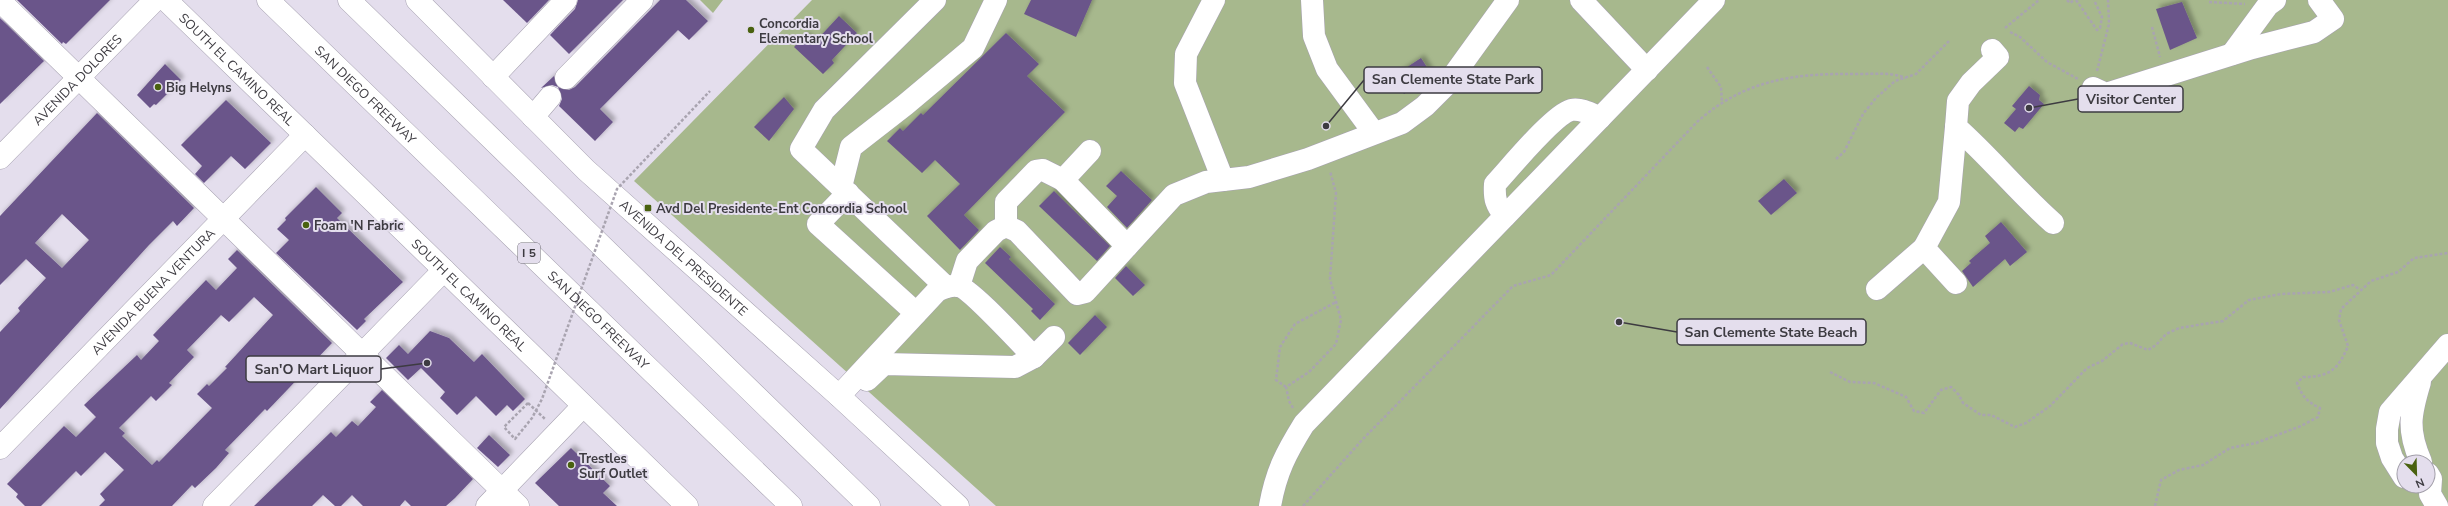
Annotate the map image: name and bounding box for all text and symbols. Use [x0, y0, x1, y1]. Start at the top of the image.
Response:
street label: SOUTH EL CAMINO REAL [175, 9, 298, 130]
place label: Concordia Elementary School [759, 15, 874, 48]
marker: Concordia Elementary School [746, 25, 756, 35]
street label: AVENIDA DOLORES [29, 31, 127, 130]
street label: SAN DIEGO FREEWAY [310, 42, 420, 149]
callout: San Clemente State Park [1364, 67, 1542, 93]
text: San Clemente State Park [1372, 70, 1535, 89]
place label: Big Helyns [166, 79, 231, 97]
marker: Big Helyns [153, 82, 163, 92]
callout: Visitor Center [2078, 86, 2183, 112]
text: Visitor Center [2085, 90, 2176, 109]
street label: AVENIDA DEL PRESIDENTE [615, 196, 751, 320]
place label: Avd Del Presidente-Ent Concordia School [656, 200, 908, 218]
marker: Avd Del Presidente-Ent Concordia School [643, 203, 653, 213]
place label: Foam 'N Fabric [314, 217, 403, 235]
marker: Foam 'N Fabric [301, 220, 311, 230]
street label: AVENIDA BUENA VENTURA [88, 224, 220, 359]
street label: SOUTH EL CAMINO REAL [407, 235, 530, 356]
road number: I 5 [518, 243, 540, 263]
street label: SAN DIEGO FREEWAY [543, 267, 653, 374]
callout: San Clemente State Beach [1677, 319, 1866, 345]
text: San Clemente State Beach [1685, 323, 1857, 342]
callout: San'O Mart Liquor [246, 356, 381, 382]
text: San'O Mart Liquor [254, 360, 374, 379]
place label: Trestles Surf Outlet [579, 450, 648, 483]
north arrow [2396, 454, 2436, 494]
marker: Trestles Surf Outlet [566, 460, 576, 470]
text: N [2413, 474, 2426, 491]

